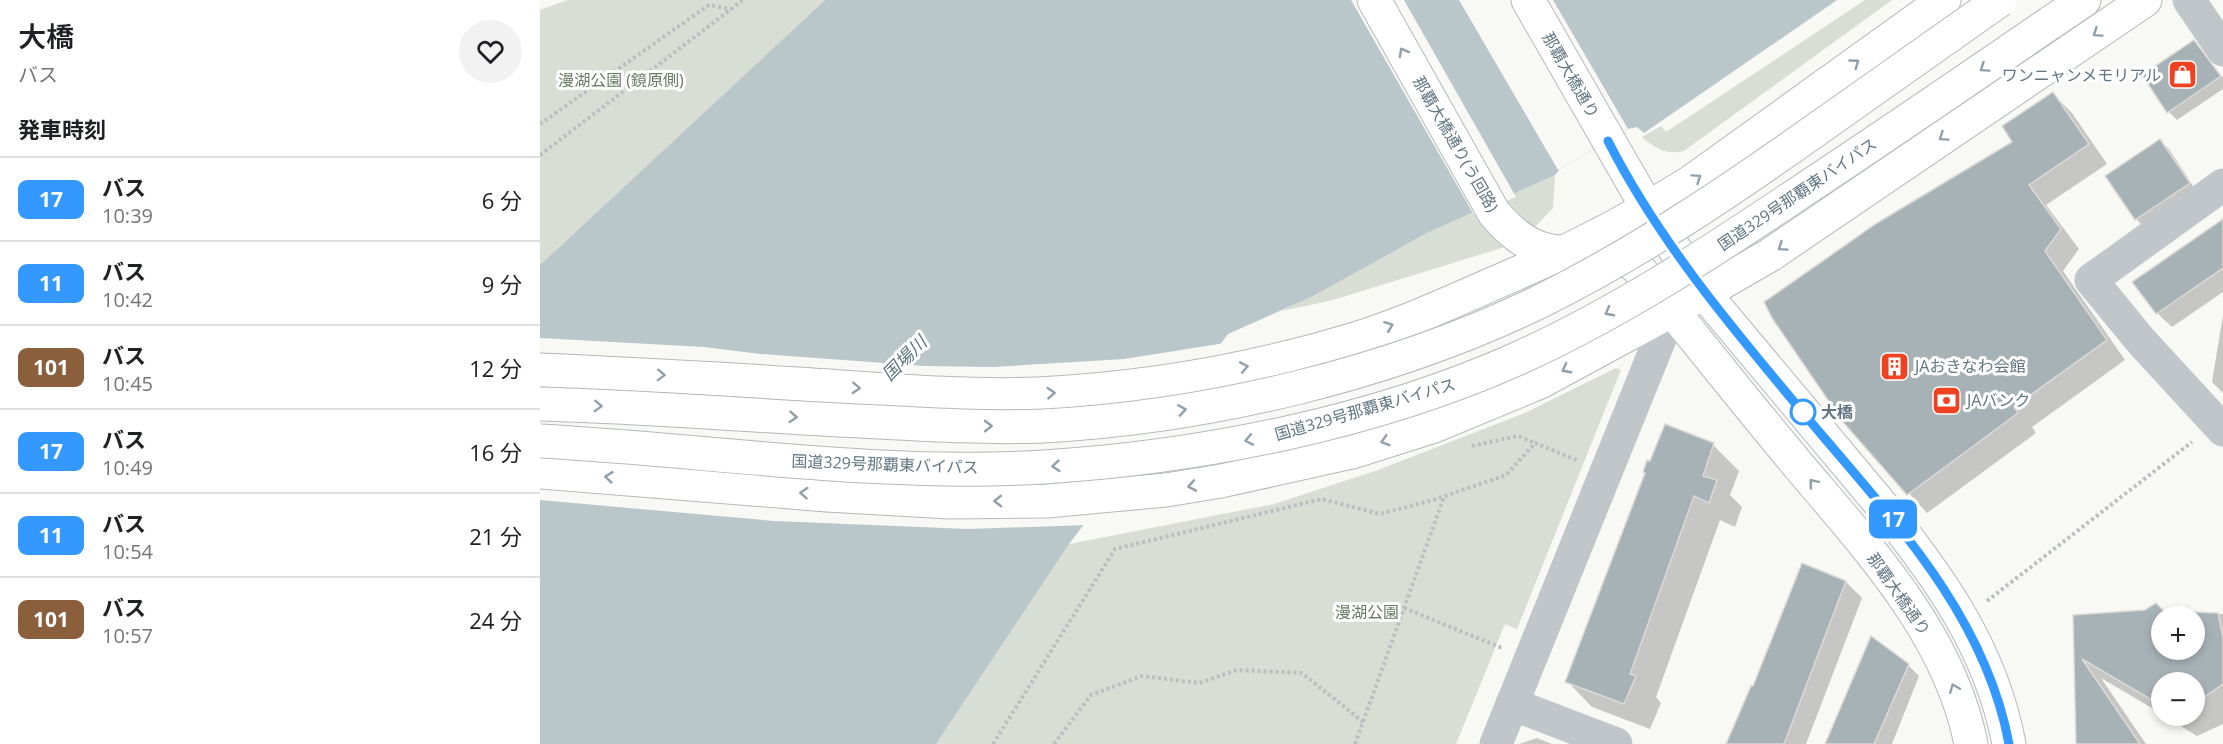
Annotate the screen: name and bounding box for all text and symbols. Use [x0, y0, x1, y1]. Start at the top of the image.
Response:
text: 大橋 [18, 17, 74, 55]
button: heart [459, 20, 522, 83]
one-way arrow [2092, 26, 2103, 37]
street label: 那覇大橋通り [1537, 28, 1605, 122]
one-way arrow [1399, 48, 1411, 58]
shop icon: ワンニャンメモリアル [2166, 59, 2198, 91]
one-way arrow [1849, 60, 1860, 71]
text: バス [18, 61, 58, 88]
one-way arrow [1980, 61, 1991, 72]
place label: ワンニャンメモリアル [2002, 64, 2161, 86]
park label: 漫湖公園 (鏡原側) [558, 69, 684, 91]
street label: 那覇大橋通り(う回路) [1408, 72, 1504, 216]
text: 発車時刻 [18, 114, 106, 144]
one-way arrow [1939, 130, 1950, 141]
street label: 国道329号那覇東バイパス [1713, 133, 1881, 255]
text: バス [102, 172, 146, 202]
one-way arrow [1691, 174, 1702, 185]
text: 17 [39, 185, 63, 213]
text: 6 分 [482, 185, 522, 215]
text: 10:39 [102, 202, 153, 229]
one-way arrow [1778, 240, 1789, 251]
text: バス [102, 256, 146, 286]
text: 11 [39, 269, 63, 297]
text: 9 分 [482, 269, 522, 299]
text: 10:42 [102, 286, 153, 313]
one-way arrow [1605, 305, 1616, 316]
one-way arrow [1383, 321, 1394, 333]
water label: 国場川 [876, 329, 933, 386]
text: バス [102, 340, 146, 370]
building icon: JAおきなわ会館 [1878, 350, 1910, 382]
text: 101 [33, 353, 69, 381]
text: 12 分 [469, 353, 522, 383]
place label: JAおきなわ会館 [1913, 355, 2025, 377]
one-way arrow [1239, 361, 1249, 374]
one-way arrow [1562, 362, 1572, 373]
one-way arrow [657, 369, 666, 382]
text: 10:45 [102, 370, 153, 397]
street label: 国道329号那覇東バイパス [1272, 373, 1458, 445]
one-way arrow [851, 381, 860, 394]
bank icon: JAバンク [1930, 384, 1962, 416]
one-way arrow [1046, 387, 1055, 400]
place label: JAバンク [1965, 389, 2030, 411]
one-way arrow [594, 399, 603, 412]
marker: 大橋 [1790, 399, 1816, 425]
place label: 大橋 [1821, 401, 1853, 423]
one-way arrow [1177, 404, 1187, 417]
one-way arrow [789, 411, 798, 424]
one-way arrow [983, 420, 992, 432]
text: バス [102, 424, 146, 454]
one-way arrow [1245, 433, 1255, 446]
one-way arrow [1380, 434, 1391, 446]
text: 17 [39, 437, 63, 465]
text: 16 分 [469, 437, 522, 467]
street label: 国道329号那覇東バイパス [791, 450, 979, 478]
text: 10:49 [102, 454, 153, 481]
one-way arrow [1051, 459, 1060, 472]
one-way arrow [605, 471, 614, 484]
one-way arrow [1188, 479, 1198, 492]
one-way arrow [1809, 479, 1820, 490]
one-way arrow [799, 487, 808, 500]
one-way arrow [994, 495, 1003, 508]
line badge: 17 [1866, 500, 1920, 538]
text: 17 [1881, 505, 1905, 533]
text: バス [102, 508, 146, 538]
text: 11 [39, 521, 63, 549]
text: 21 分 [469, 521, 522, 551]
text: 10:54 [102, 538, 153, 565]
street label: 那覇大橋通り [1862, 548, 1936, 640]
text: バス [102, 592, 146, 622]
park label: 漫湖公園 [1335, 601, 1399, 623]
text: 101 [33, 605, 69, 633]
text: 24 分 [469, 605, 522, 635]
map controls [2151, 606, 2205, 726]
button: + [2151, 606, 2205, 660]
text: 10:57 [102, 622, 153, 649]
button: − [2151, 672, 2205, 726]
one-way arrow [1949, 683, 1961, 694]

